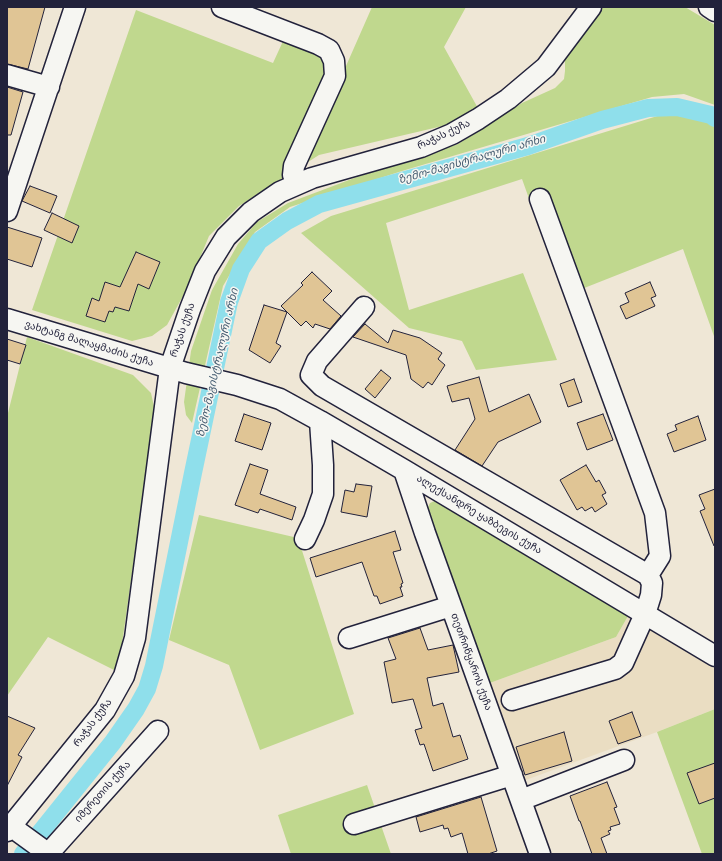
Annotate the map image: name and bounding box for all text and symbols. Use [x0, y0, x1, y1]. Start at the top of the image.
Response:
street label: რაჭას ქუჩა [416, 118, 472, 152]
water label: ზემო-მაგისტრალური არხი [397, 133, 547, 187]
water label: ზემო-მაგისტრალური არხი [194, 287, 242, 439]
street label: რაჭას ქუჩა [168, 301, 198, 359]
street label: ვახტანგ მალაყმაძის ქუჩა [23, 319, 155, 369]
street label: ალექსანდრე ყაზბეგის ქუჩა [414, 473, 544, 557]
street label: თეთრიწყაროს ქუჩა [448, 612, 494, 712]
street label: რაჭას ქუჩა [71, 697, 115, 749]
street label: იმერეთის ქუჩა [72, 759, 134, 825]

